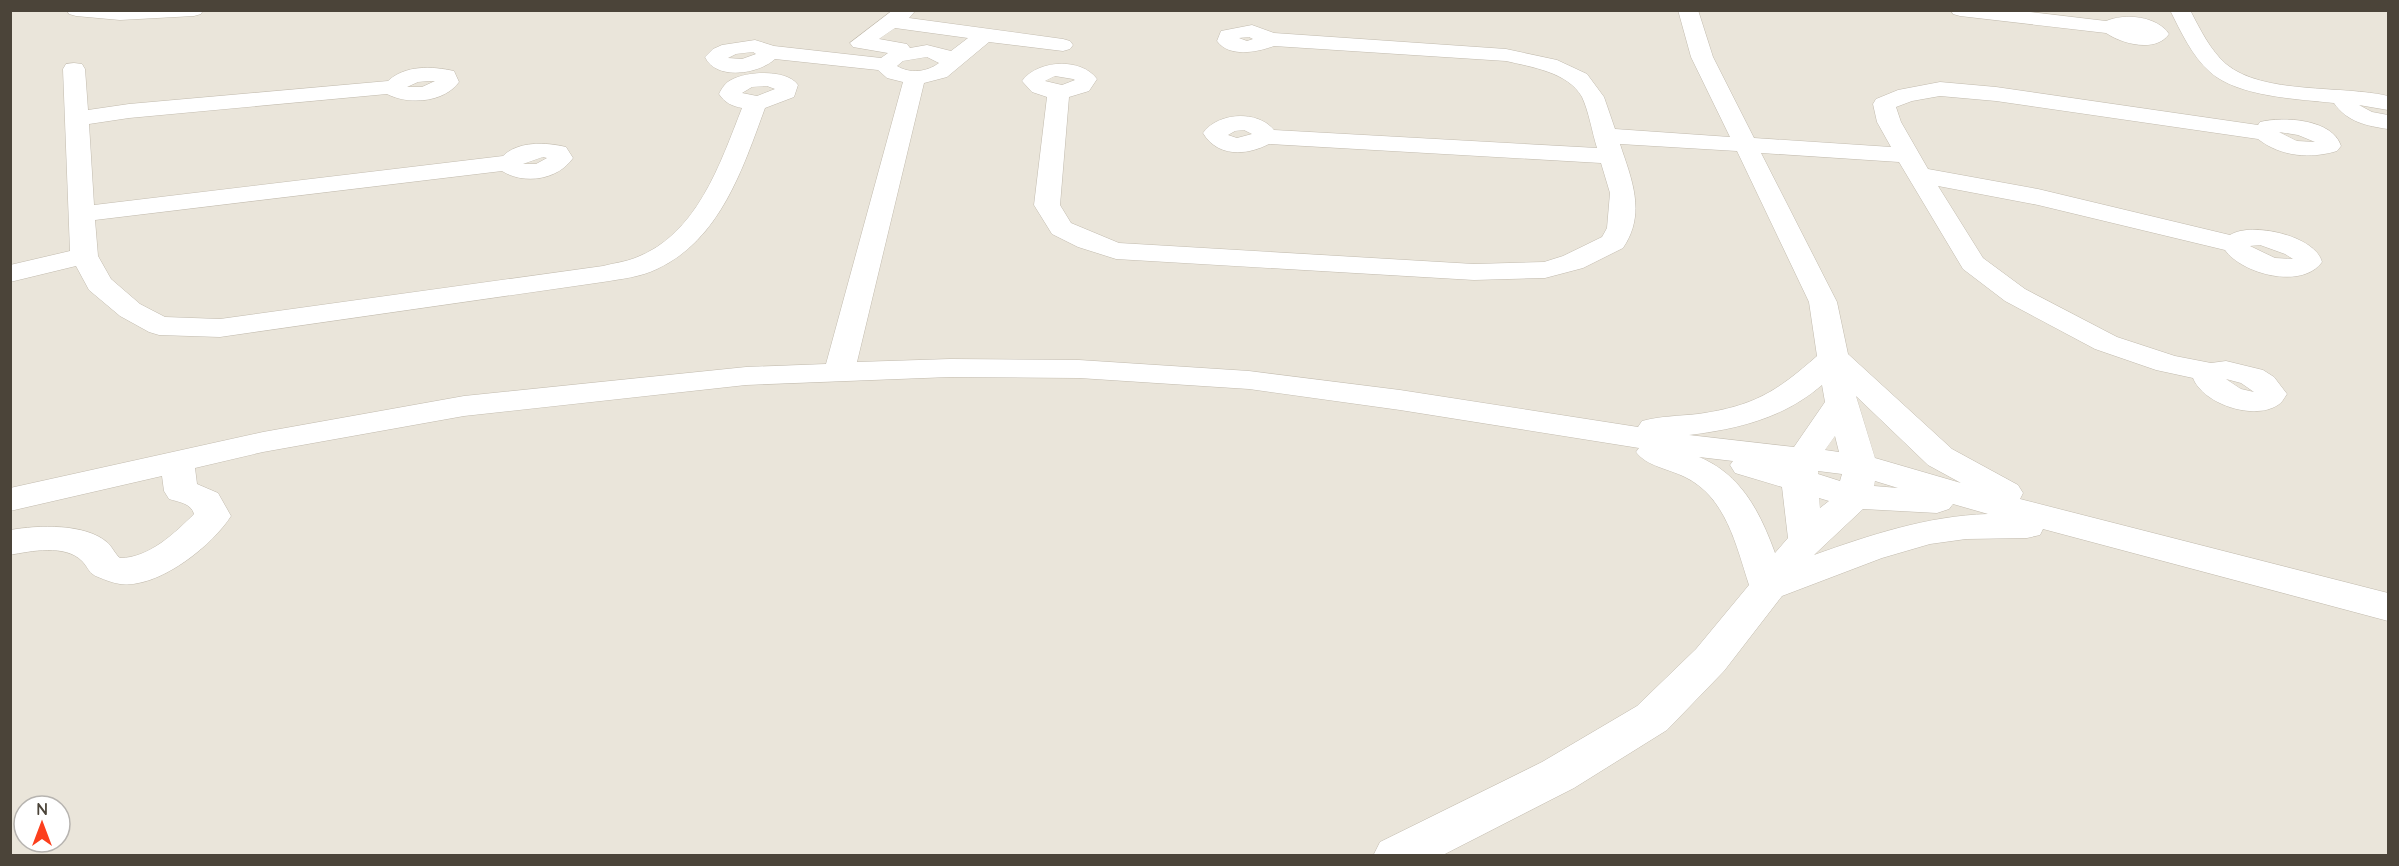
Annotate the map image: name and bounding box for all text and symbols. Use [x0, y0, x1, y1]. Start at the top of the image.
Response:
north arrow [12, 794, 72, 854]
text: N [36, 799, 48, 819]

